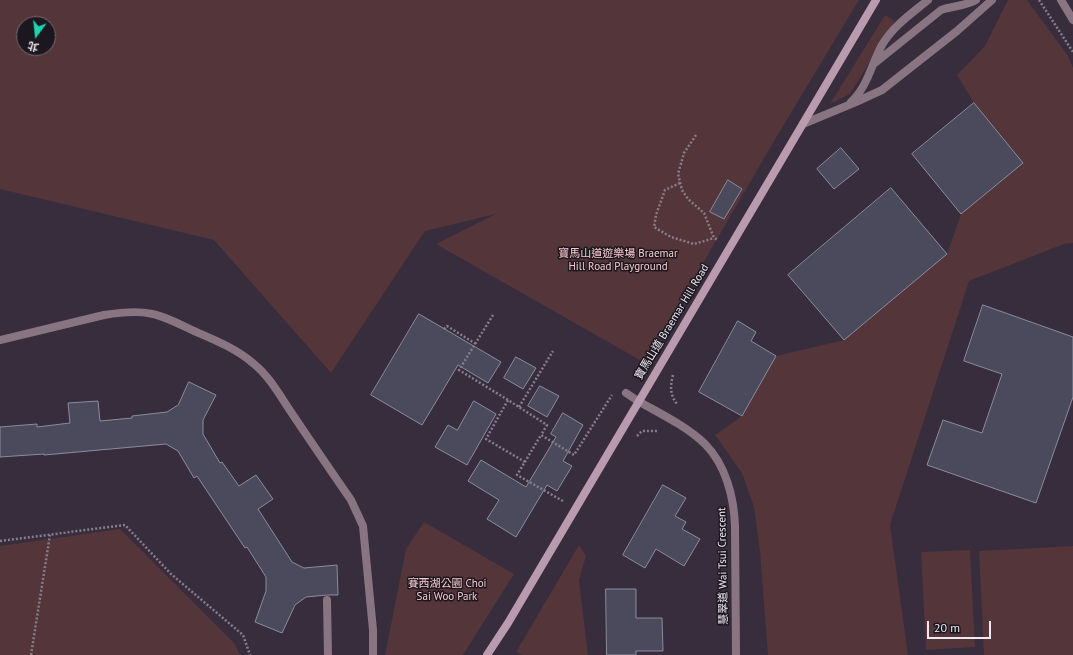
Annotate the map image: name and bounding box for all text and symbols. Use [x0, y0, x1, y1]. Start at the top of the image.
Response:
north arrow [16, 16, 56, 56]
text: 北 [26, 38, 40, 55]
park label: 寶馬山道遊樂場 Braemar Hill Road Playground [558, 247, 678, 273]
street label: 寶馬山道 Braemar Hill Road [632, 262, 712, 382]
street label: 慧翠道 Wai Tsui Crescent [715, 507, 731, 625]
park label: 賽西湖公園 Choi Sai Woo Park [407, 577, 487, 603]
scale bar [929, 613, 993, 639]
text: 20 m [934, 620, 960, 635]

